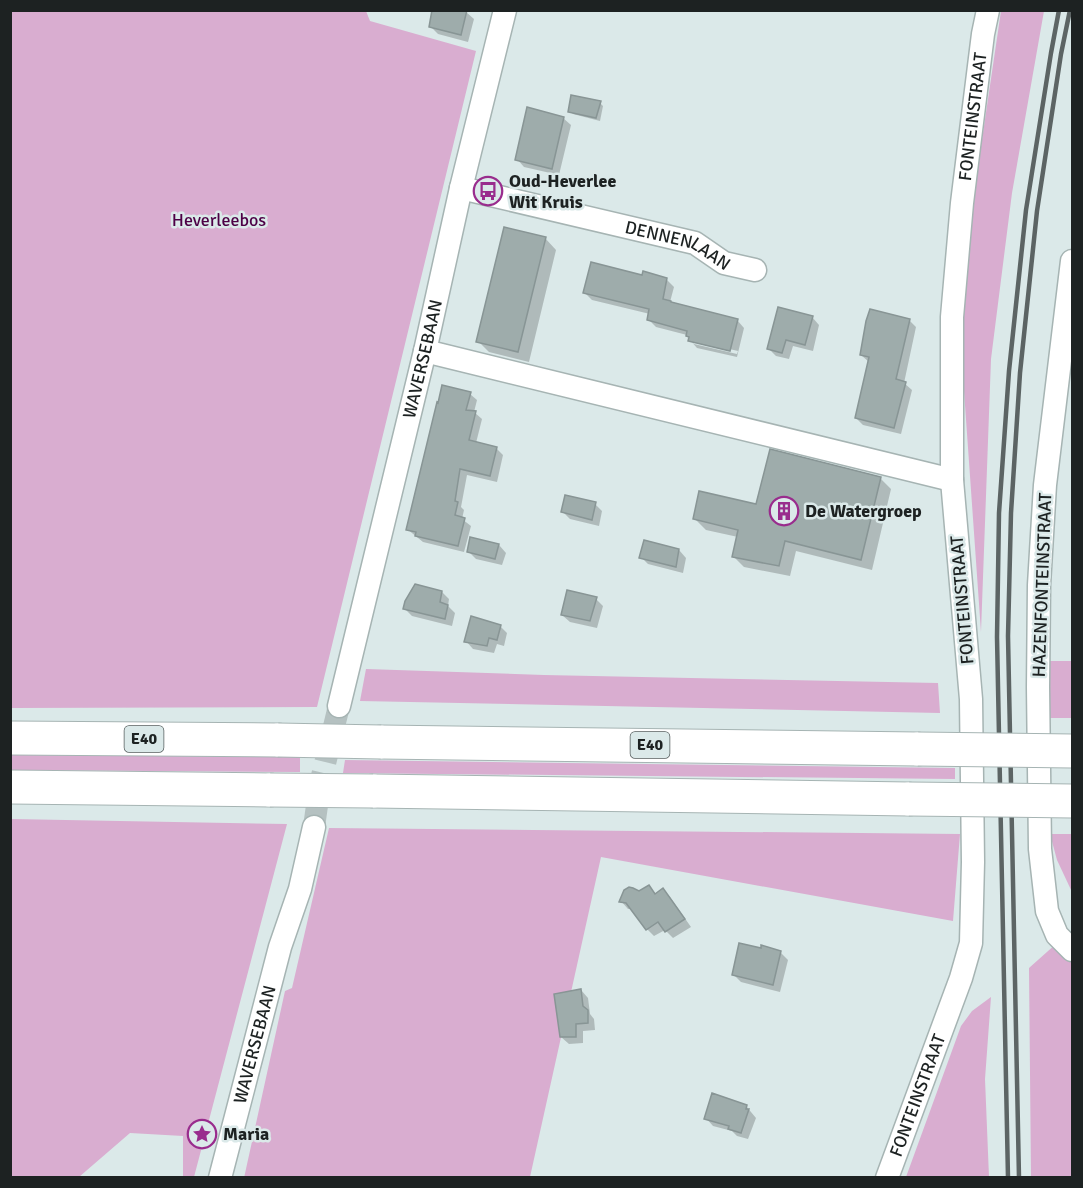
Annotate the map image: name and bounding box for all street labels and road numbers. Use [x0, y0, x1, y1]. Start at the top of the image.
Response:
street label: FONTEINSTRAAT [954, 51, 992, 182]
street label: DENNENLAAN [623, 216, 735, 275]
street label: WAVERSEBAAN [398, 297, 447, 421]
street label: HAZENFONTEINSTRAAT [1028, 492, 1056, 678]
street label: FONTEINSTRAAT [945, 535, 979, 665]
road number: E40 [124, 726, 164, 752]
road number: E40 [630, 732, 670, 758]
street label: WAVERSEBAAN [229, 983, 281, 1106]
street label: FONTEINSTRAAT [885, 1031, 950, 1160]

